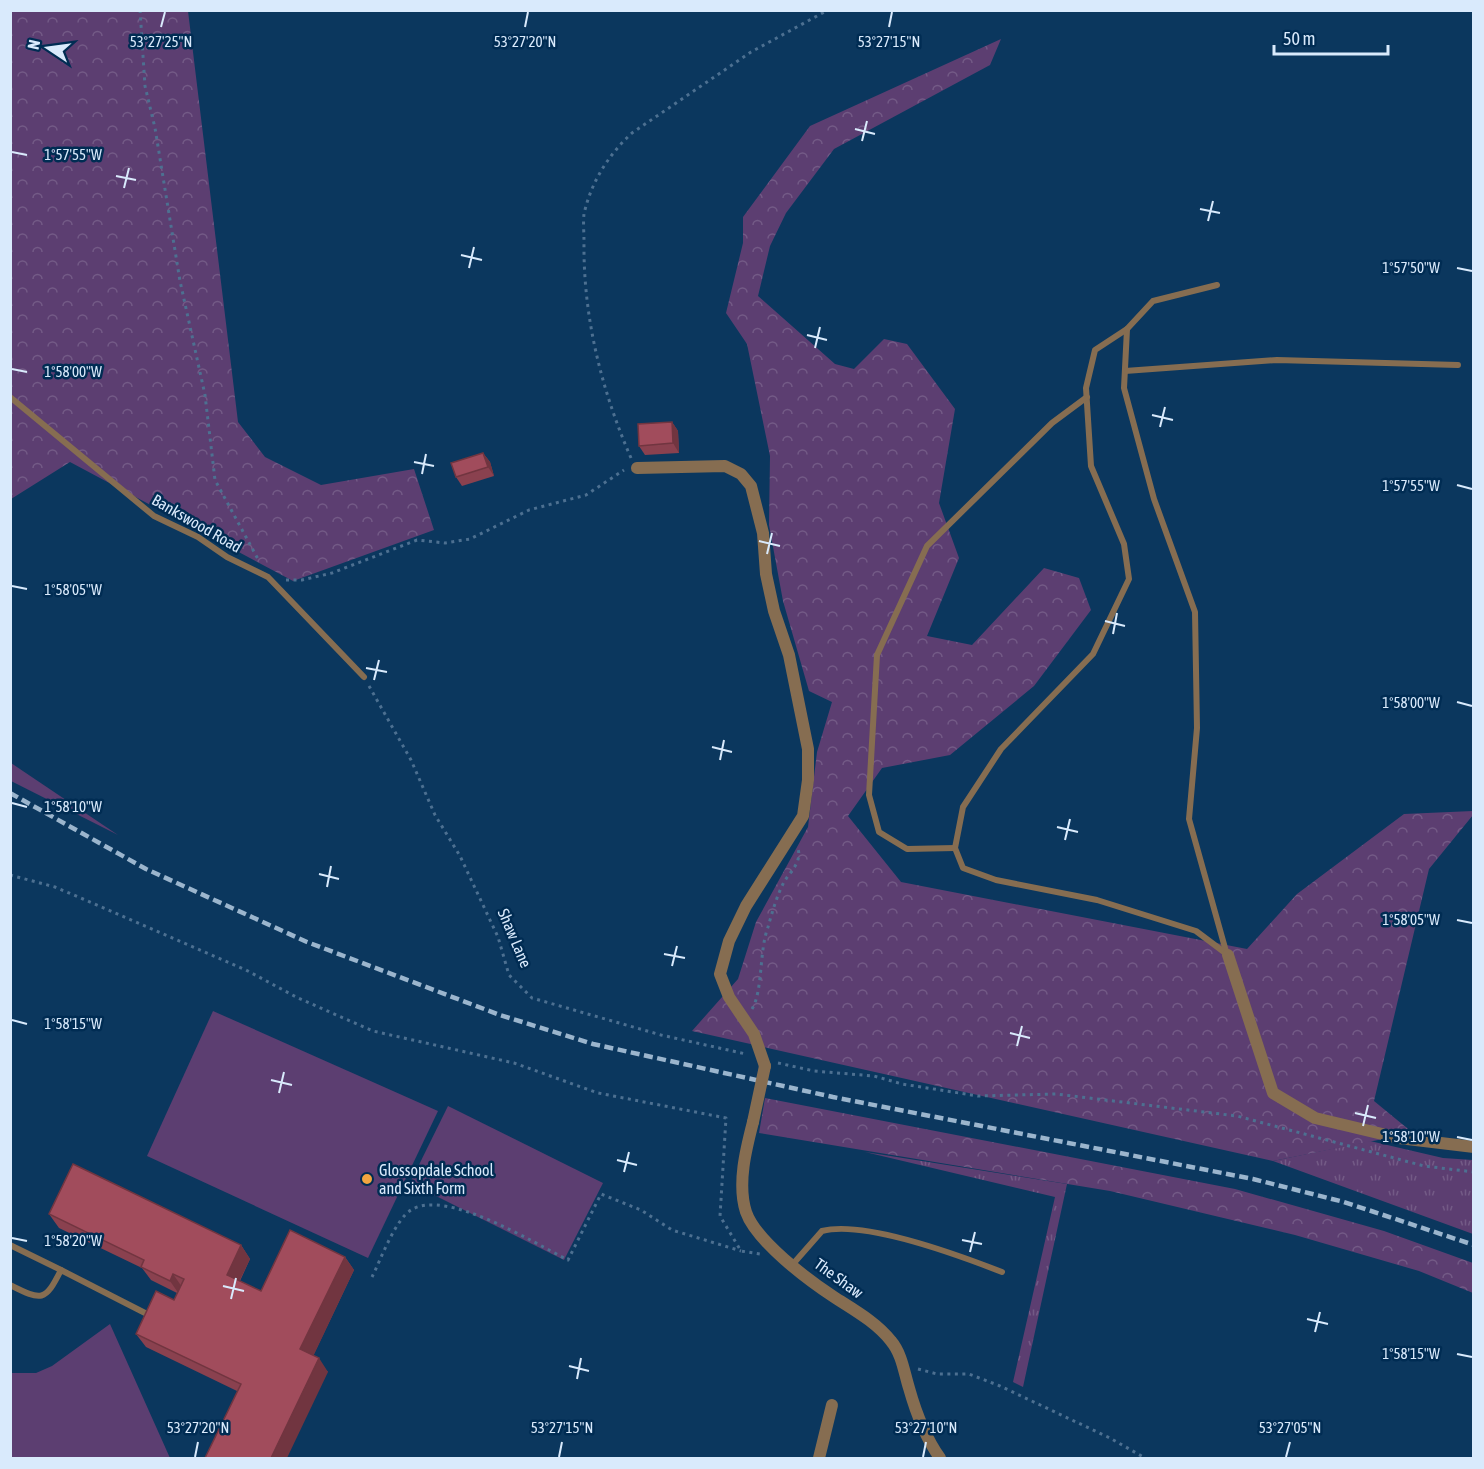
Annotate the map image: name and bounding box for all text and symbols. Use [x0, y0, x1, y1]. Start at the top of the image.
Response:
north arrow [18, 18, 78, 78]
scale bar [1274, 18, 1388, 56]
text: 50 m [1283, 28, 1315, 49]
text: 53°27'25"N [130, 33, 192, 50]
text: 53°27'20"N [494, 33, 556, 50]
text: 53°27'15"N [858, 33, 920, 50]
text: N [24, 38, 43, 51]
text: 1°57'55"W [44, 146, 102, 163]
text: 1°57'50"W [1382, 259, 1440, 276]
text: 1°58'00"W [44, 363, 102, 380]
text: 1°57'55"W [1382, 477, 1440, 494]
street label: Bankswood Road [149, 490, 245, 556]
text: 1°58'05"W [44, 581, 102, 598]
text: 1°58'00"W [1382, 694, 1440, 711]
text: 1°58'10"W [44, 798, 102, 815]
street label: Shaw Lane [495, 906, 535, 970]
text: 1°58'05"W [1382, 911, 1440, 928]
text: 1°58'15"W [44, 1015, 102, 1032]
text: 1°58'10"W [1382, 1128, 1440, 1145]
place label: Glossopdale School and Sixth Form [379, 1161, 494, 1197]
marker: Glossopdale School and Sixth Form [360, 1172, 374, 1186]
text: 1°58'20"W [44, 1232, 102, 1249]
street label: The Shaw [811, 1254, 867, 1302]
text: 1°58'15"W [1382, 1345, 1440, 1362]
text: 53°27'20"N [167, 1419, 229, 1436]
text: 53°27'15"N [531, 1419, 593, 1436]
text: 53°27'10"N [895, 1419, 957, 1436]
text: 53°27'05"N [1259, 1419, 1321, 1436]

